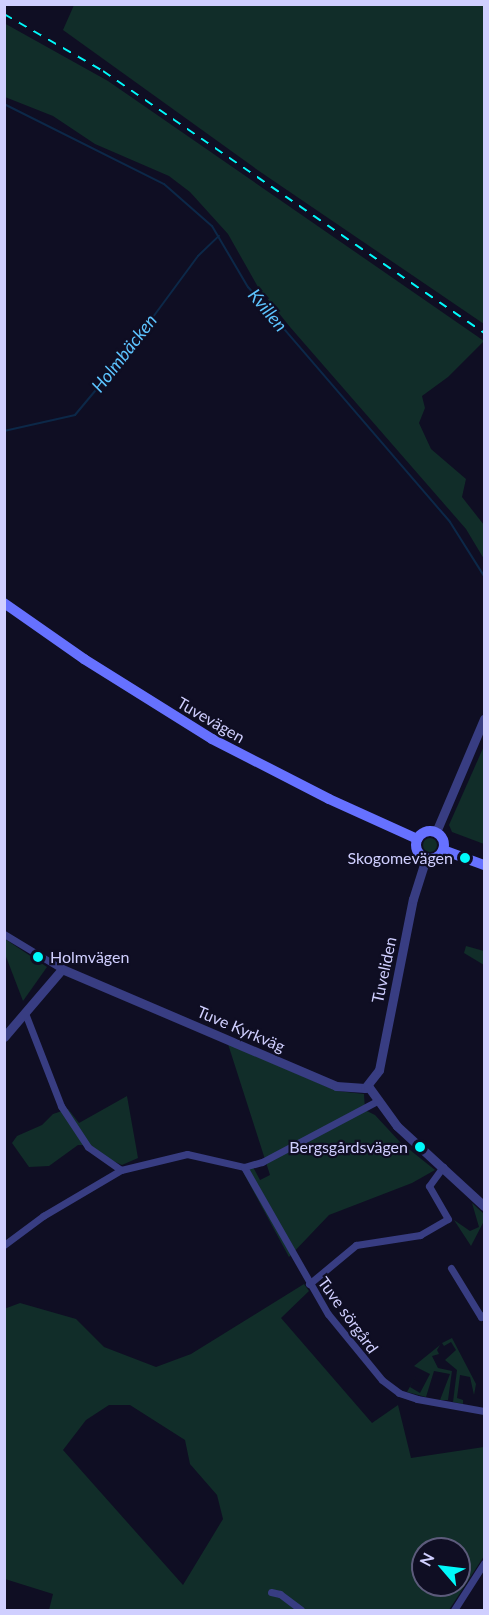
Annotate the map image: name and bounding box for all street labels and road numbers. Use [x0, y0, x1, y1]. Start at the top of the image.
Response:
street label: Tuvevägen [174, 693, 248, 747]
street label: Tuveliden [368, 935, 400, 1005]
street label: Tuve Kyrkväg [194, 1002, 288, 1056]
street label: Tuve sörgård [314, 1273, 382, 1357]

